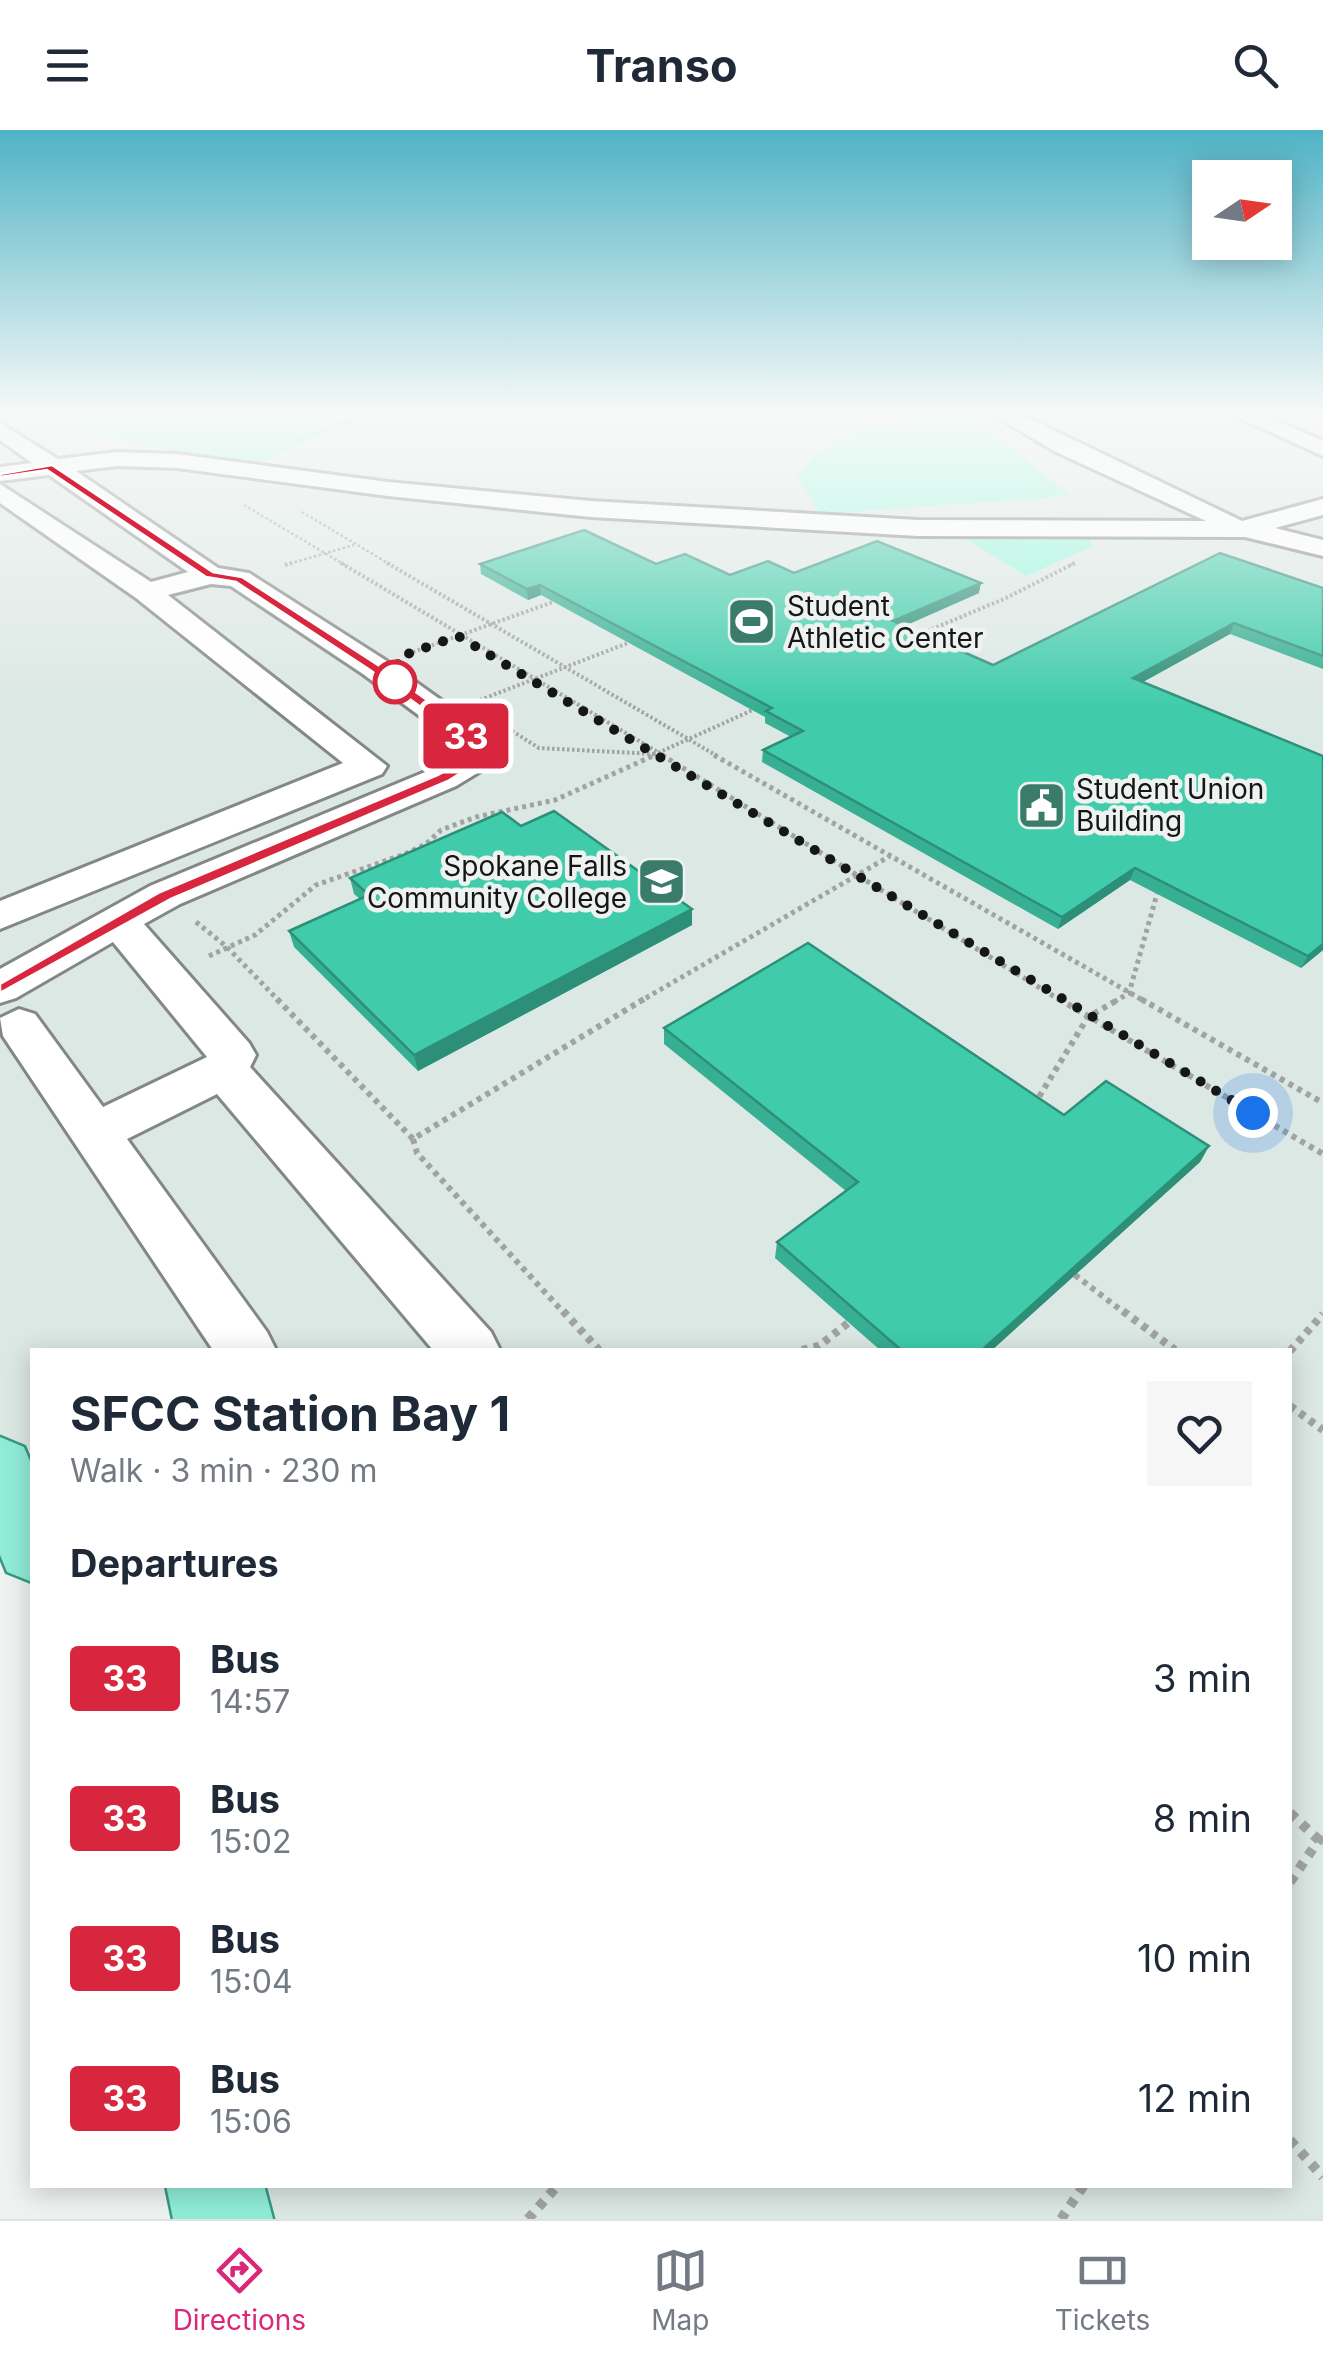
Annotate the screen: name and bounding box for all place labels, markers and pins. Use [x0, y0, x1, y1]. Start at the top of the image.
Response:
place label: Student Athletic Center [787, 589, 983, 655]
sports icon: Student Athletic Center [726, 596, 778, 648]
unlabelled marker [374, 661, 416, 703]
place label: Student Union Building [1076, 772, 1264, 838]
public building icon: Student Union Building [1015, 779, 1067, 831]
place label: Spokane Falls Community College [367, 849, 627, 915]
school or university icon: Spokane Falls Community College [636, 856, 688, 908]

